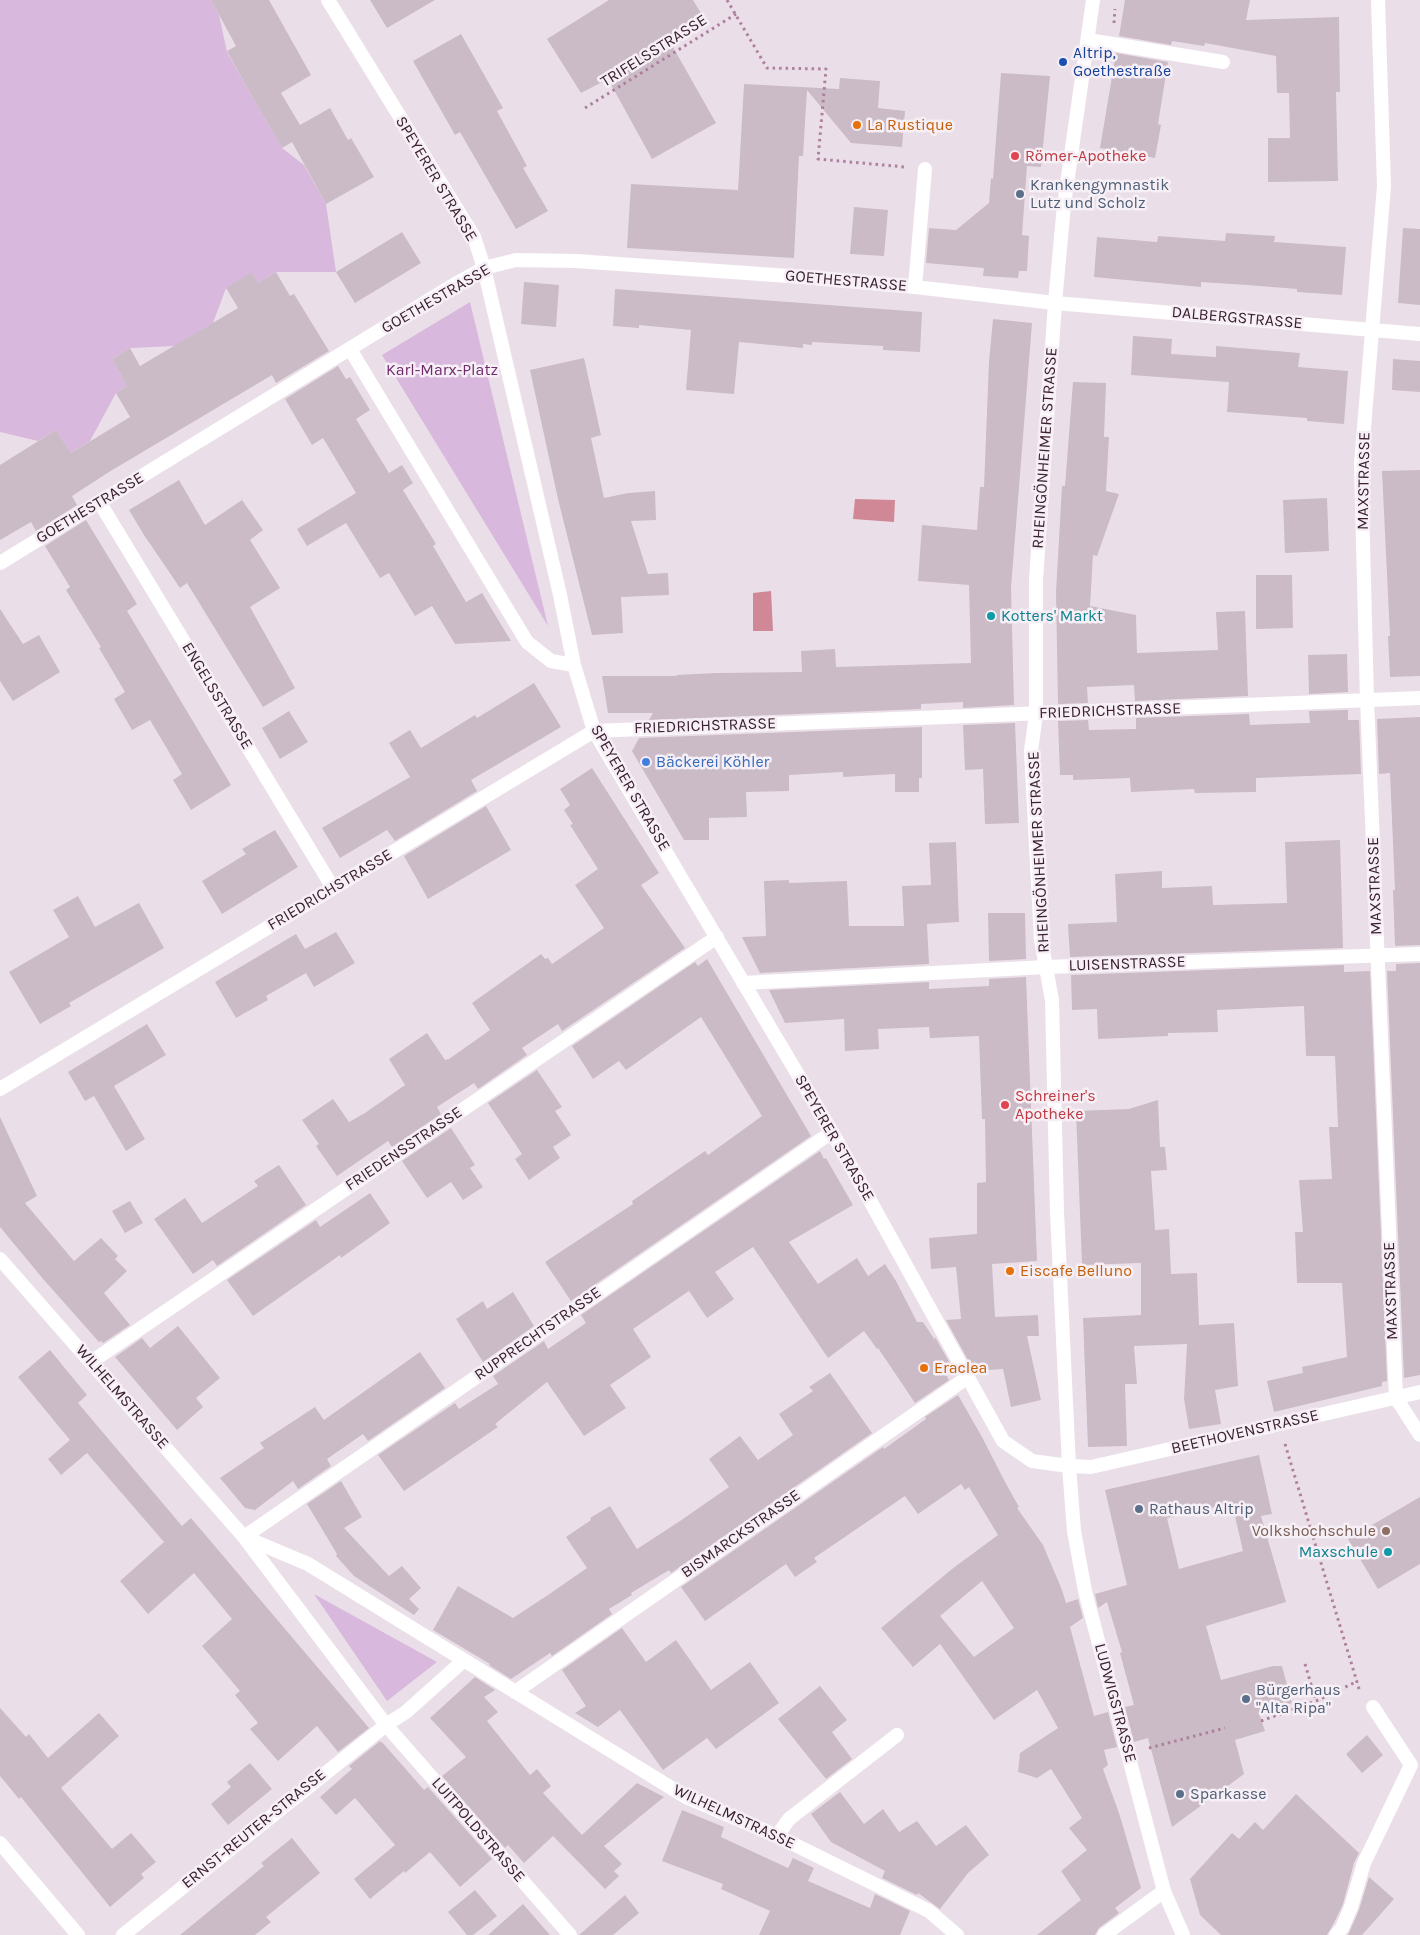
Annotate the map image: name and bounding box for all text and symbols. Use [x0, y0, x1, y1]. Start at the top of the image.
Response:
street label: TRIFELSSTRASSE [597, 11, 711, 91]
place label: Altrip, Goethestraße [1073, 43, 1171, 81]
marker: Altrip, Goethestraße [1057, 56, 1069, 68]
street label: SPEYERER STRASSE [391, 113, 481, 245]
place label: La Rustique [867, 115, 953, 135]
marker: La Rustique [851, 119, 863, 131]
place label: Römer-Apotheke [1025, 146, 1146, 166]
marker: Römer-Apotheke [1009, 150, 1021, 162]
place label: Krankengymnastik Lutz und Scholz [1030, 175, 1169, 213]
marker: Krankengymnastik Lutz und Scholz [1014, 188, 1026, 200]
street label: GOETHESTRASSE [378, 260, 494, 338]
street label: GOETHESTRASSE [784, 266, 908, 296]
street label: DALBERGSTRASSE [1171, 303, 1303, 333]
street label: RHEINGÖNHEIMER STRASSE [1028, 347, 1062, 549]
park label: Karl-Marx-Platz [386, 360, 498, 380]
street label: MAXSTRASSE [1354, 432, 1374, 530]
street label: GOETHESTRASSE [33, 468, 147, 548]
place label: Kotters' Markt [1001, 606, 1103, 626]
marker: Kotters' Markt [985, 610, 997, 622]
street label: ENGELSSTRASSE [178, 639, 256, 753]
street label: FRIEDRICHSTRASSE [1039, 699, 1181, 723]
street label: FRIEDRICHSTRASSE [634, 714, 776, 738]
street label: SPEYERER STRASSE [586, 721, 674, 855]
street label: RHEINGÖNHEIMER STRASSE [1024, 751, 1054, 953]
place label: Bäckerei Köhler [656, 752, 769, 772]
marker: Bäckerei Köhler [640, 756, 652, 768]
street label: MAXSTRASSE [1364, 837, 1386, 935]
street label: FRIEDRICHSTRASSE [264, 845, 396, 935]
street label: LUISENSTRASSE [1068, 952, 1186, 976]
street label: SPEYERER STRASSE [790, 1071, 878, 1205]
place label: Schreiner's Apotheke [1015, 1086, 1096, 1124]
marker: Schreiner's Apotheke [999, 1099, 1011, 1111]
street label: FRIEDENSSTRASSE [342, 1103, 466, 1195]
street label: MAXSTRASSE [1380, 1242, 1402, 1340]
place label: Eiscafe Belluno [1020, 1261, 1132, 1281]
marker: Eiscafe Belluno [1004, 1265, 1016, 1277]
street label: RUPPRECHTSTRASSE [471, 1283, 605, 1385]
street label: WILHELMSTRASSE [71, 1341, 173, 1453]
place label: Eraclea [934, 1358, 987, 1378]
marker: Eraclea [918, 1362, 930, 1374]
street label: BEETHOVENSTRASSE [1169, 1406, 1321, 1458]
street label: BISMARCKSTRASSE [678, 1486, 804, 1582]
place label: Rathaus Altrip [1149, 1499, 1254, 1519]
marker: Rathaus Altrip [1133, 1503, 1145, 1515]
place label: Volkshochschule [1252, 1521, 1376, 1541]
marker: Volkshochschule [1380, 1525, 1392, 1537]
place label: Maxschule [1299, 1542, 1378, 1562]
marker: Maxschule [1382, 1546, 1394, 1558]
street label: LUDWIGSTRASSE [1090, 1641, 1140, 1765]
place label: Bürgerhaus "Alta Ripa" [1256, 1680, 1341, 1718]
marker: Bürgerhaus "Alta Ripa" [1240, 1693, 1252, 1705]
street label: ERNST-REUTER-STRASSE [178, 1765, 330, 1893]
street label: LUITPOLDSTRASSE [427, 1774, 529, 1886]
street label: WILHELMSTRASSE [670, 1780, 798, 1854]
place label: Sparkasse [1190, 1784, 1266, 1804]
marker: Sparkasse [1174, 1788, 1186, 1800]

